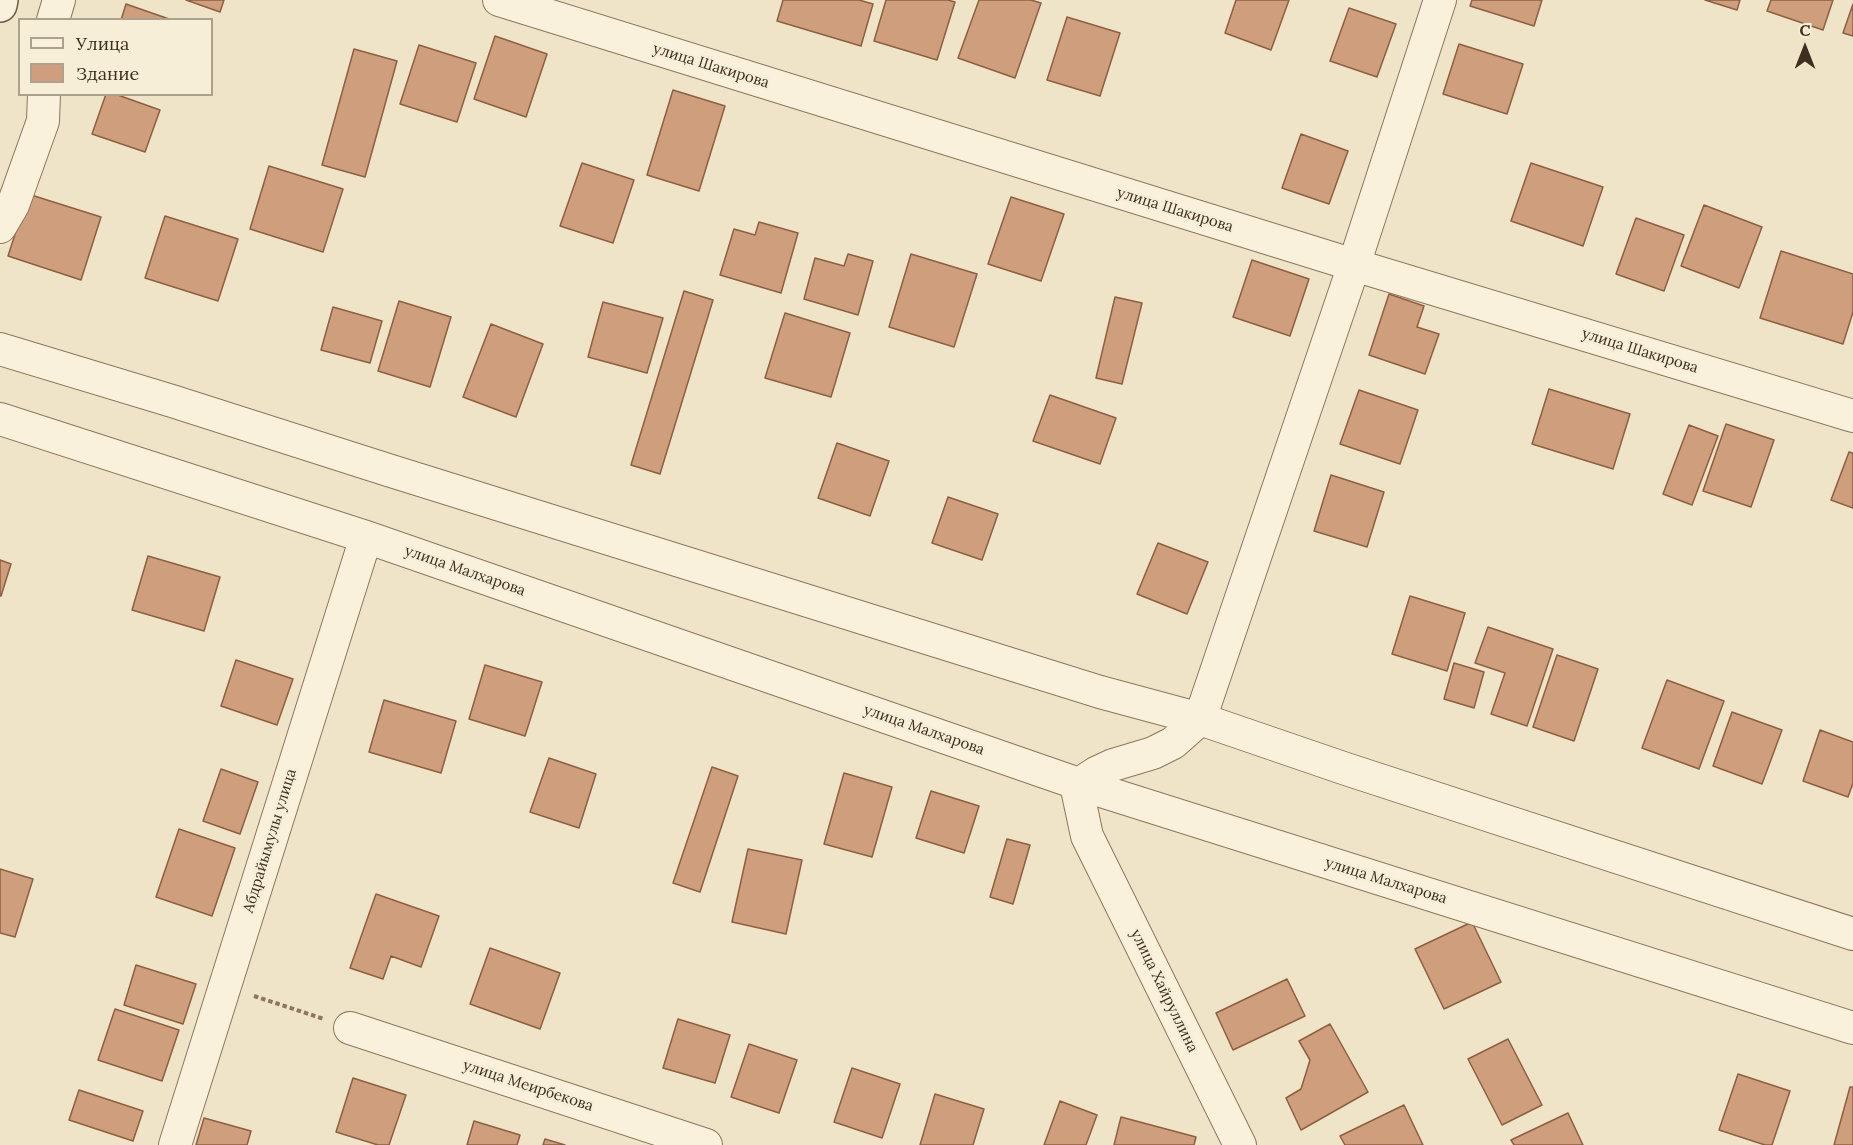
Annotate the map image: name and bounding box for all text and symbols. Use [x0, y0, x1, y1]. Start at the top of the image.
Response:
legend [18, 18, 213, 96]
north arrow [1775, 18, 1835, 78]
text: С [1799, 20, 1811, 40]
text: Улица [76, 32, 129, 55]
street label: улица Шакирова [651, 40, 771, 92]
text: Здание [76, 62, 139, 85]
street label: улица Шакирова [1115, 184, 1235, 236]
street label: улица Шакирова [1580, 325, 1700, 377]
street label: улица Малхарова [402, 542, 528, 600]
street label: улица Малхарова [861, 701, 987, 759]
street label: Абдрайымулы улица [240, 767, 300, 915]
street label: улица Малхарова [1323, 854, 1449, 908]
street label: улица Хайруллина [1126, 926, 1202, 1056]
street label: улица Меирбекова [461, 1056, 595, 1116]

